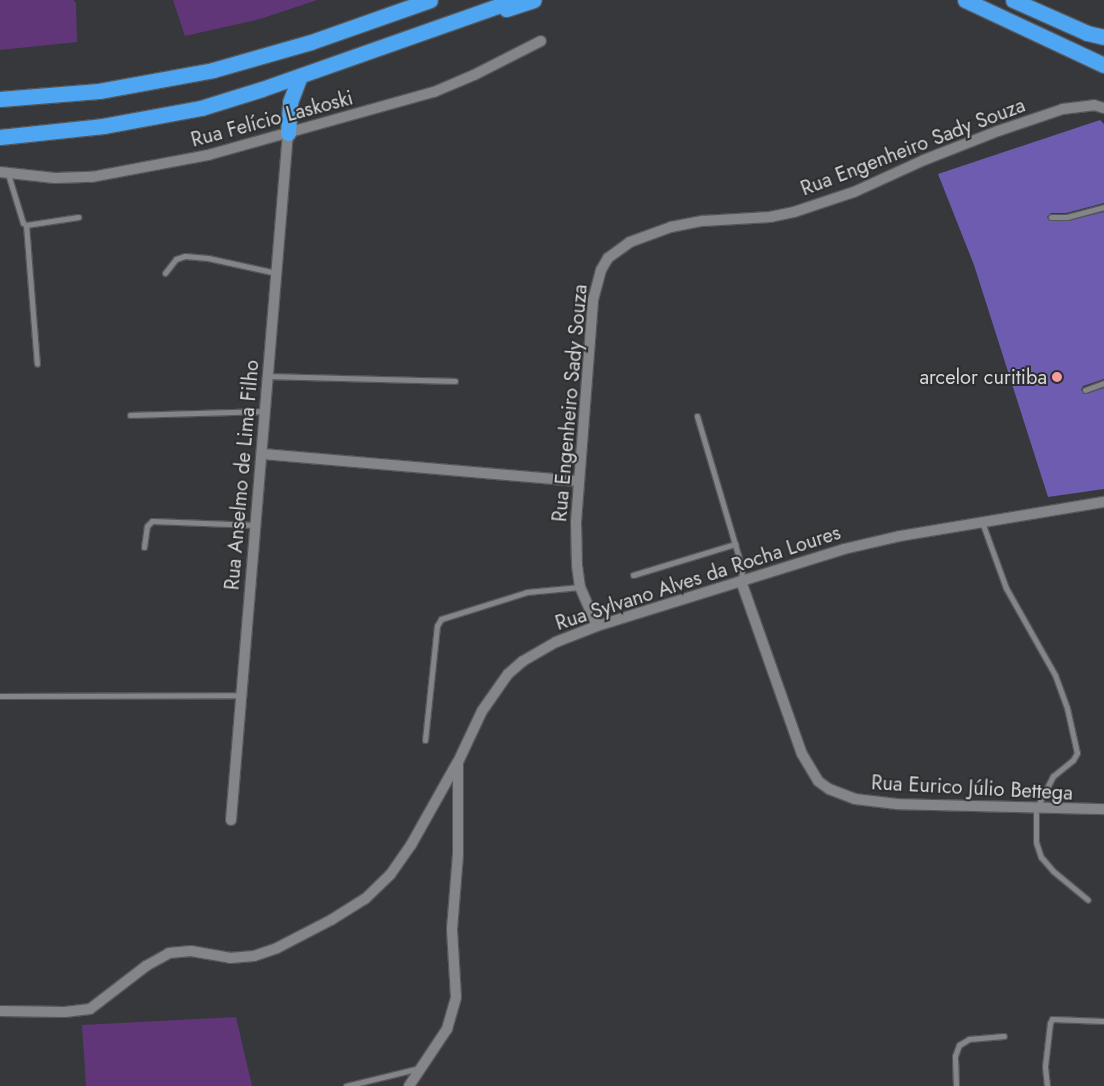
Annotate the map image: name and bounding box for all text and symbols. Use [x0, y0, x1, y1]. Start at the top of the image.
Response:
street label: Rua Felício Laskoski [188, 86, 356, 152]
street label: Rua Engenheiro Sady Souza [797, 93, 1029, 201]
street label: Rua Engenheiro Sady Souza [548, 283, 592, 523]
street label: Rua Anselmo de Lima Filho [220, 359, 264, 591]
place label: arcelor curitiba [919, 365, 1047, 389]
marker: arcelor curitiba [1051, 371, 1063, 383]
street label: Rua Sylvano Alves da Rocha Loures [552, 520, 844, 636]
street label: Rua Eurico Júlio Bettega [871, 771, 1073, 805]

